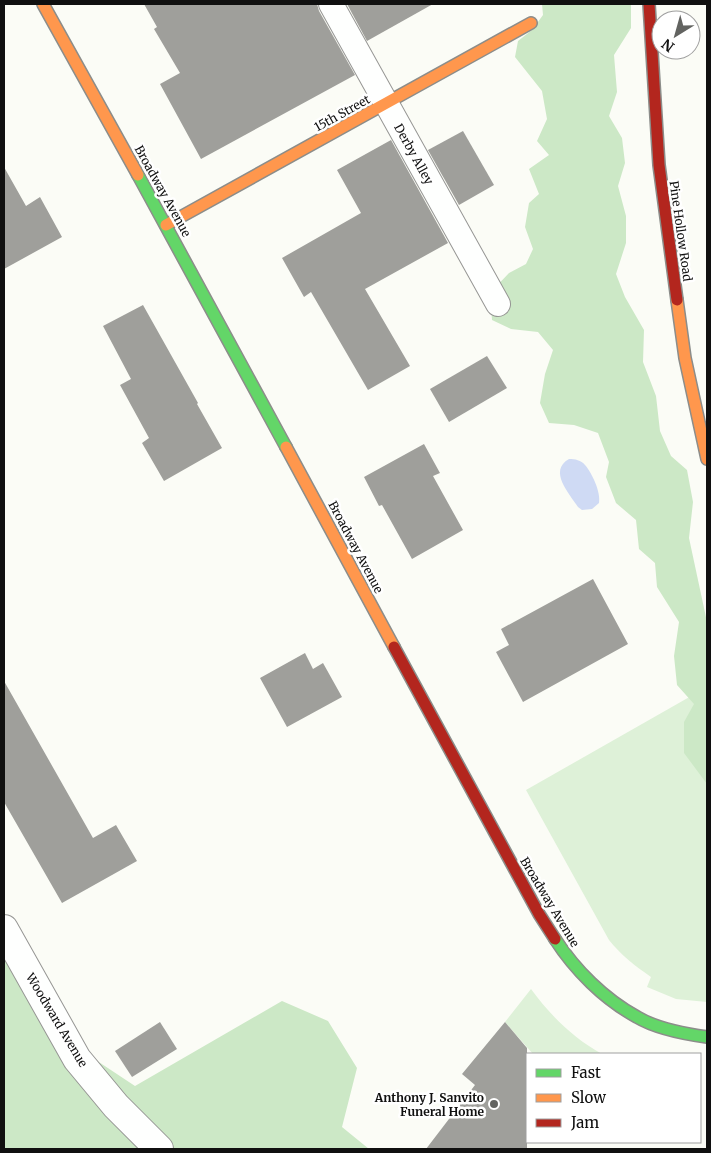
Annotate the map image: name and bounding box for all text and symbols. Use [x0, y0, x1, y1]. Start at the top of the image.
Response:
north arrow [651, 10, 701, 60]
text: N [658, 35, 678, 56]
street label: 15th Street [312, 91, 373, 134]
street label: Derby Alley [391, 121, 437, 187]
street label: Broadway Avenue [132, 143, 194, 239]
street label: Pine Hollow Road [667, 180, 695, 282]
street label: Broadway Avenue [325, 498, 387, 596]
street label: Broadway Avenue [517, 854, 583, 950]
street label: Woodward Avenue [23, 969, 91, 1070]
legend [526, 1053, 701, 1143]
text: Fast [571, 1063, 601, 1082]
text: Slow [571, 1088, 606, 1107]
place label: Anthony J. Sanvito Funeral Home [374, 1090, 485, 1119]
marker: Anthony J. Sanvito Funeral Home [488, 1098, 500, 1110]
text: Jam [570, 1113, 599, 1132]

